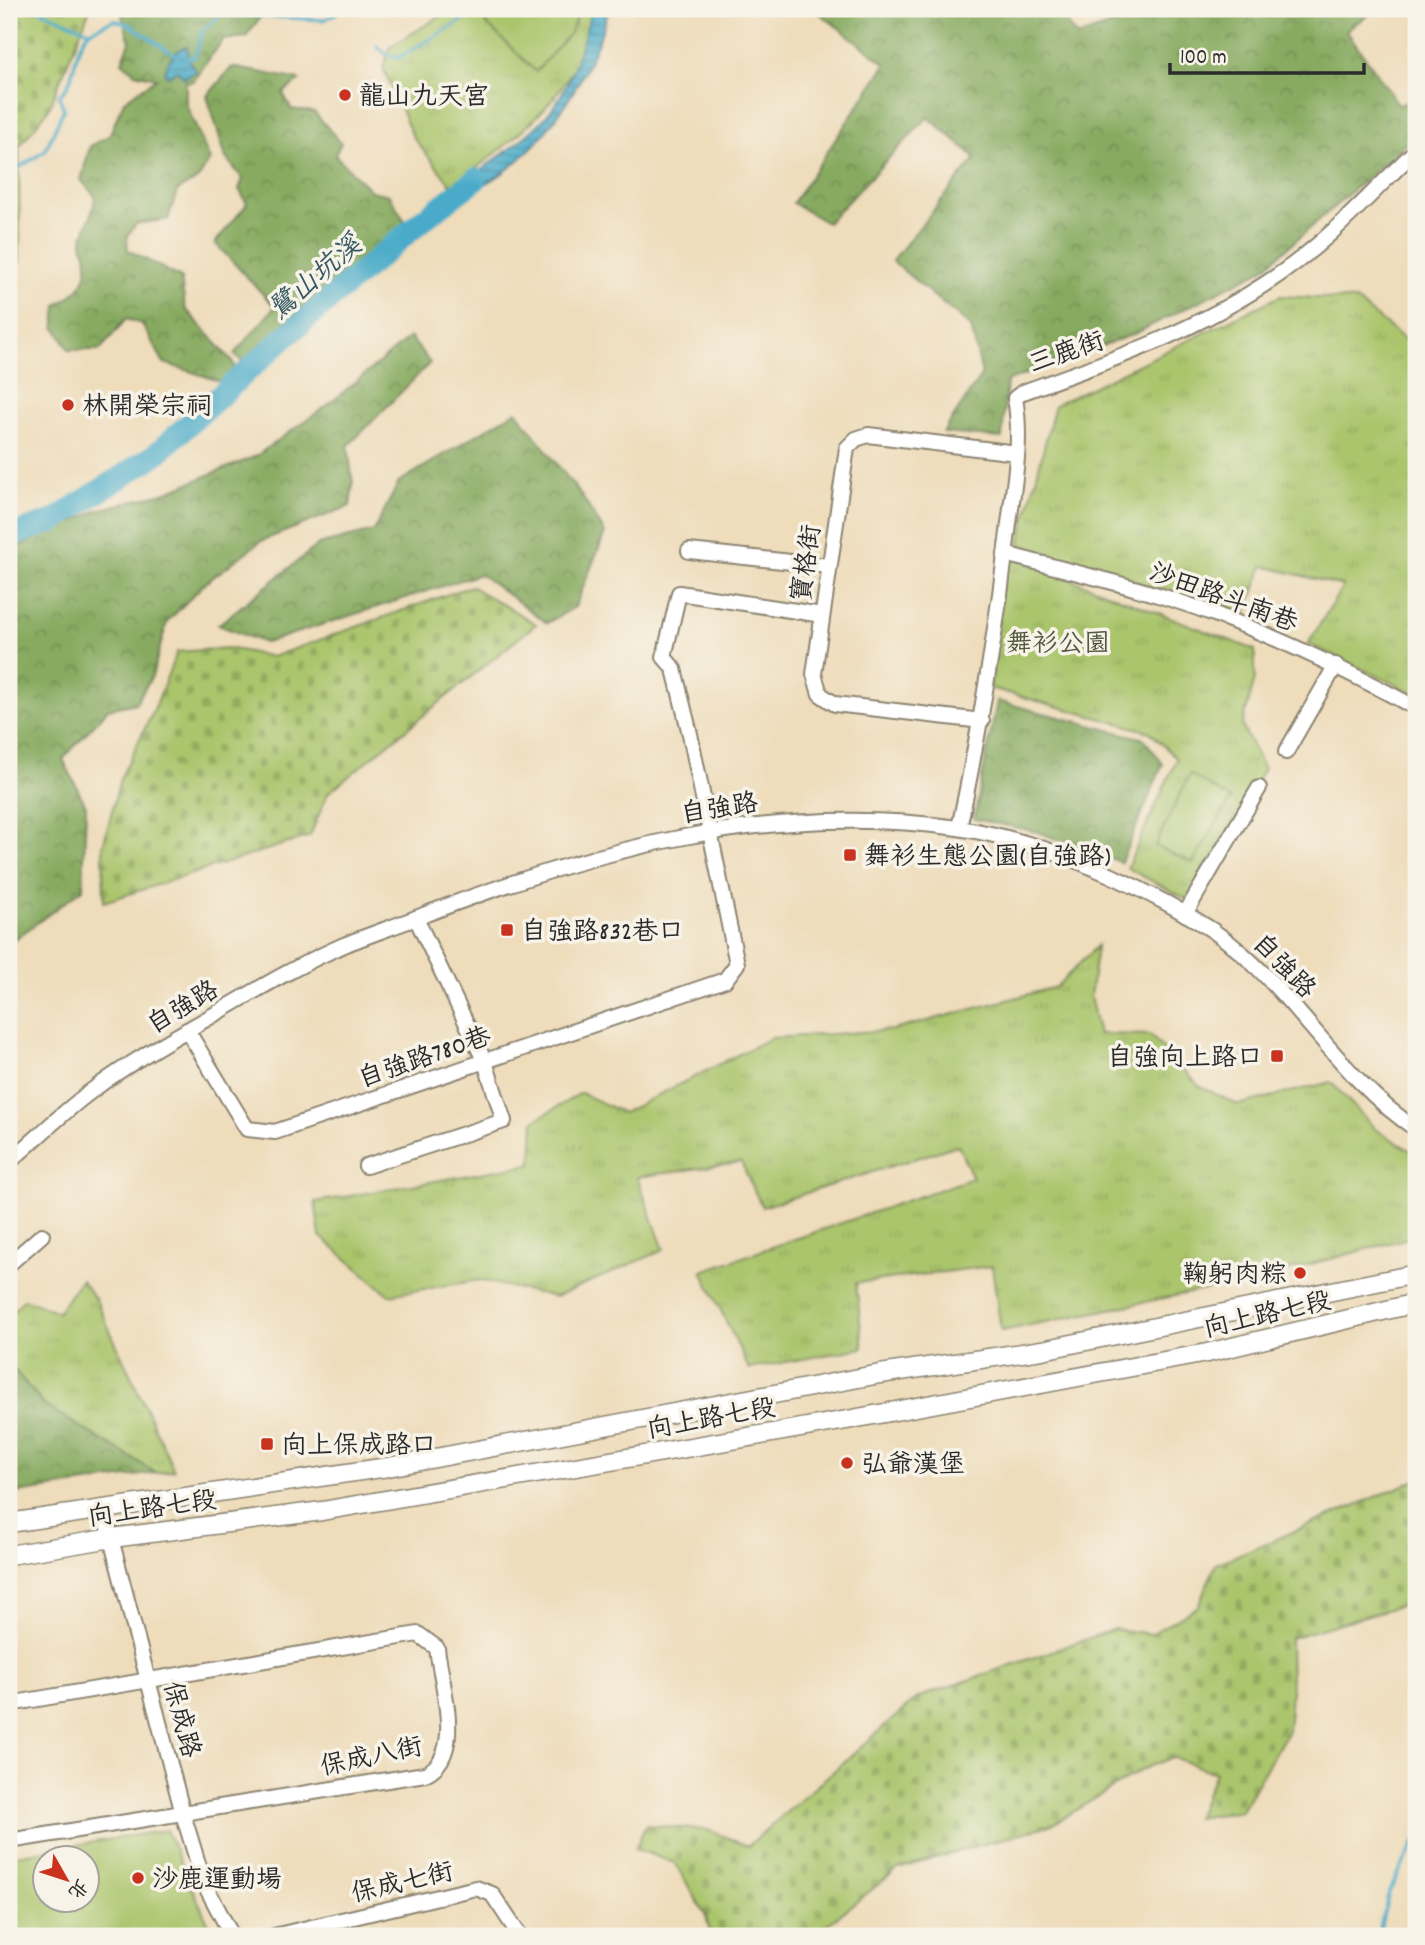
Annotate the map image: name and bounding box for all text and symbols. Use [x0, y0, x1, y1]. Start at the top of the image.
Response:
scale bar [1170, 32, 1364, 76]
text: 100 m [1180, 44, 1227, 74]
place label: 龍山九天宮 [359, 80, 489, 117]
marker: 龍山九天宮 [337, 87, 353, 103]
water label: 鷺山坑溪 [262, 227, 374, 332]
street label: 三鹿街 [1024, 324, 1110, 385]
place label: 林開榮宗祠 [82, 390, 212, 427]
marker: 林開榮宗祠 [60, 397, 76, 413]
street label: 寶格街 [785, 522, 832, 605]
street label: 沙田路斗南巷 [1143, 555, 1302, 643]
park label: 舞衫公園 [1006, 627, 1110, 664]
street label: 自強路 [678, 786, 761, 835]
place label: 舞衫生態公園(自強路) [864, 840, 1111, 877]
marker: 舞衫生態公園(自強路) [842, 847, 858, 863]
place label: 自強路832巷口 [521, 915, 684, 952]
marker: 自強路832巷口 [499, 922, 515, 938]
street label: 自強路 [1242, 927, 1323, 1008]
street label: 自強路 [141, 973, 227, 1045]
street label: 自強路780巷 [354, 1019, 497, 1099]
place label: 自強向上路口 [1107, 1041, 1263, 1078]
marker: 自強向上路口 [1269, 1048, 1285, 1064]
place label: 鞠躬肉粽 [1182, 1258, 1286, 1295]
marker: 鞠躬肉粽 [1292, 1265, 1308, 1281]
street label: 向上路七段 [1200, 1284, 1335, 1349]
street label: 向上路七段 [644, 1391, 779, 1450]
place label: 向上保成路口 [281, 1429, 437, 1466]
marker: 向上保成路口 [259, 1436, 275, 1452]
place label: 弘爺漢堡 [861, 1448, 965, 1485]
marker: 弘爺漢堡 [839, 1455, 855, 1471]
street label: 向上路七段 [86, 1483, 219, 1538]
street label: 保成路 [152, 1677, 208, 1762]
street label: 保成八街 [317, 1730, 426, 1787]
north arrow [32, 1843, 102, 1913]
street label: 保成七街 [348, 1855, 458, 1914]
place label: 沙鹿運動場 [152, 1863, 282, 1900]
marker: 沙鹿運動場 [130, 1870, 146, 1886]
text: 北 [60, 1872, 93, 1903]

